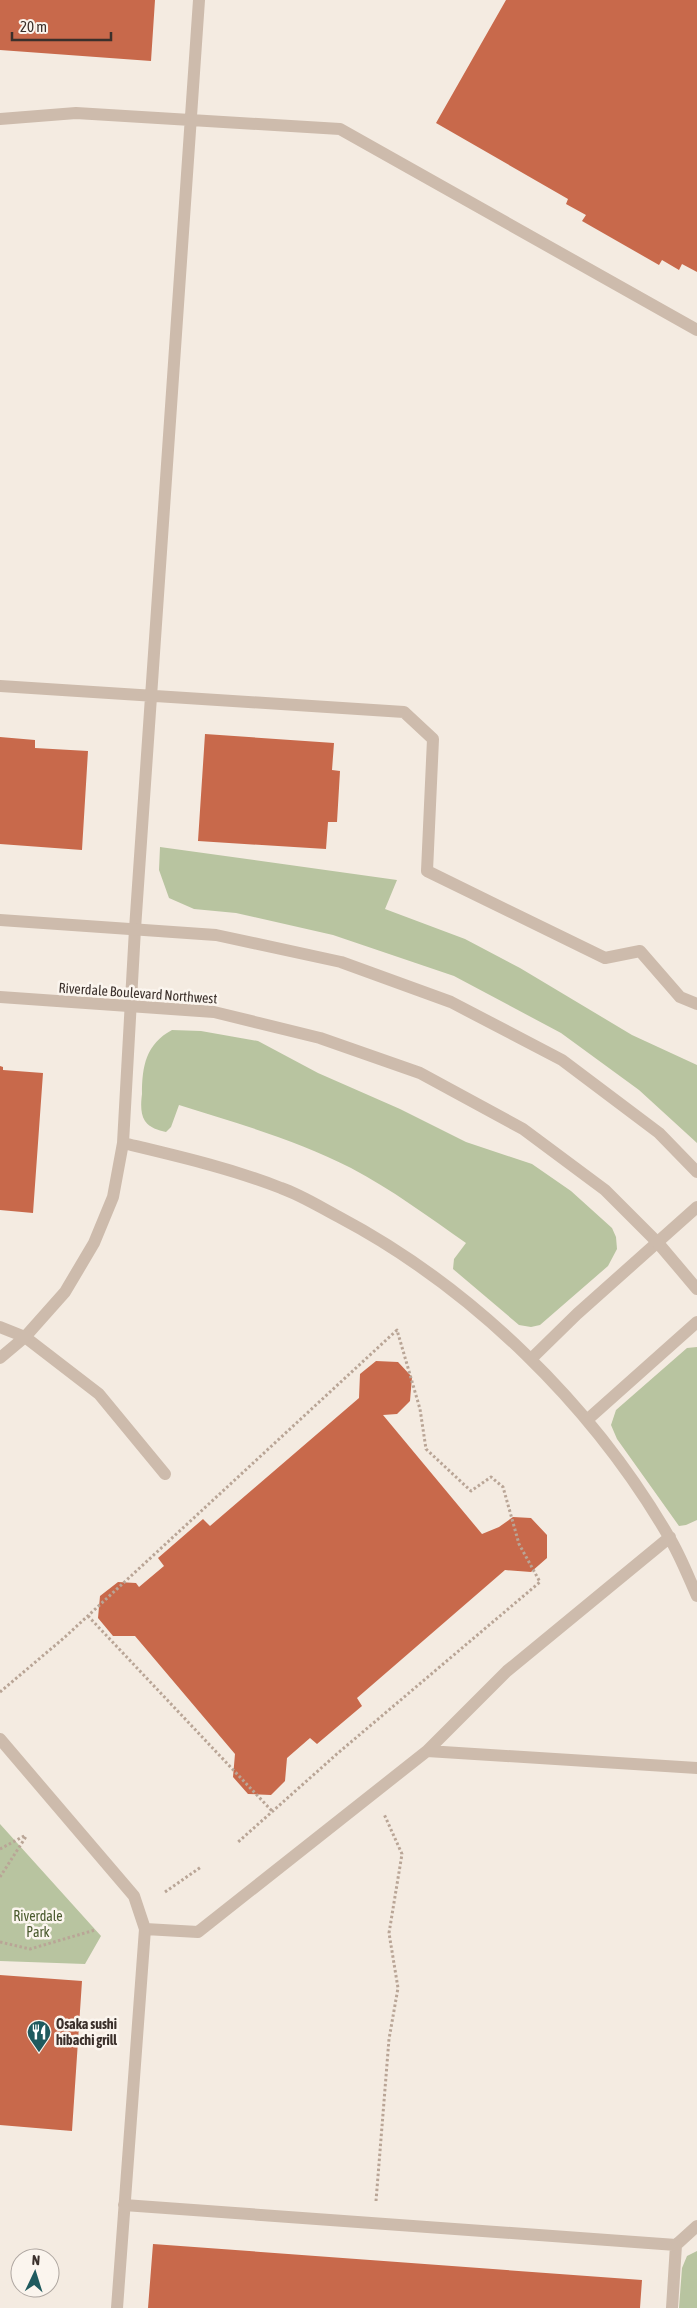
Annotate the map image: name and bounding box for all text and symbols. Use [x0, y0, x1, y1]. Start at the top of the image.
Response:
scale bar [12, 10, 111, 42]
text: 20 m [20, 18, 47, 35]
street label: Riverdale Boulevard Northwest [58, 979, 218, 1007]
park label: Riverdale Park [13, 1908, 63, 1940]
place label: Osaka sushi hibachi grill [56, 2016, 117, 2048]
restaurant icon: Osaka sushi hibachi grill [26, 2019, 52, 2053]
north arrow [10, 2248, 60, 2298]
text: N [31, 2252, 41, 2268]

